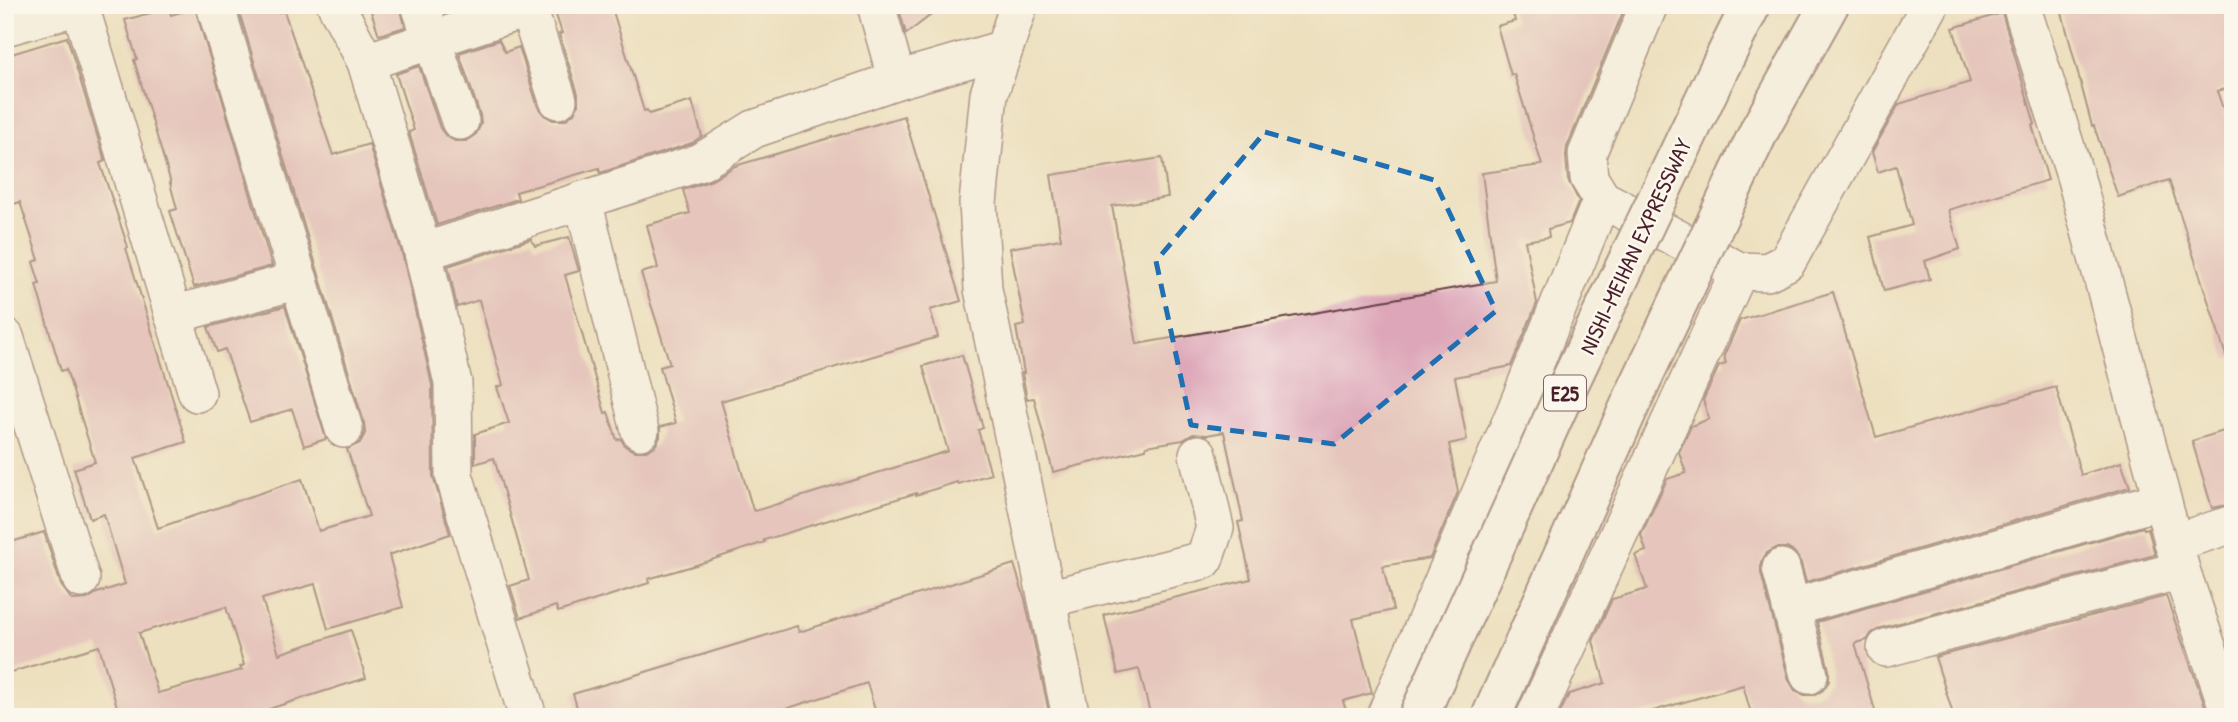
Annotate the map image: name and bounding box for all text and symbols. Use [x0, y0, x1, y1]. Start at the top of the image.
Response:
street label: NISHI-MEIHAN EXPRESSWAY [1571, 133, 1699, 359]
road number: E25 [1544, 376, 1586, 410]

